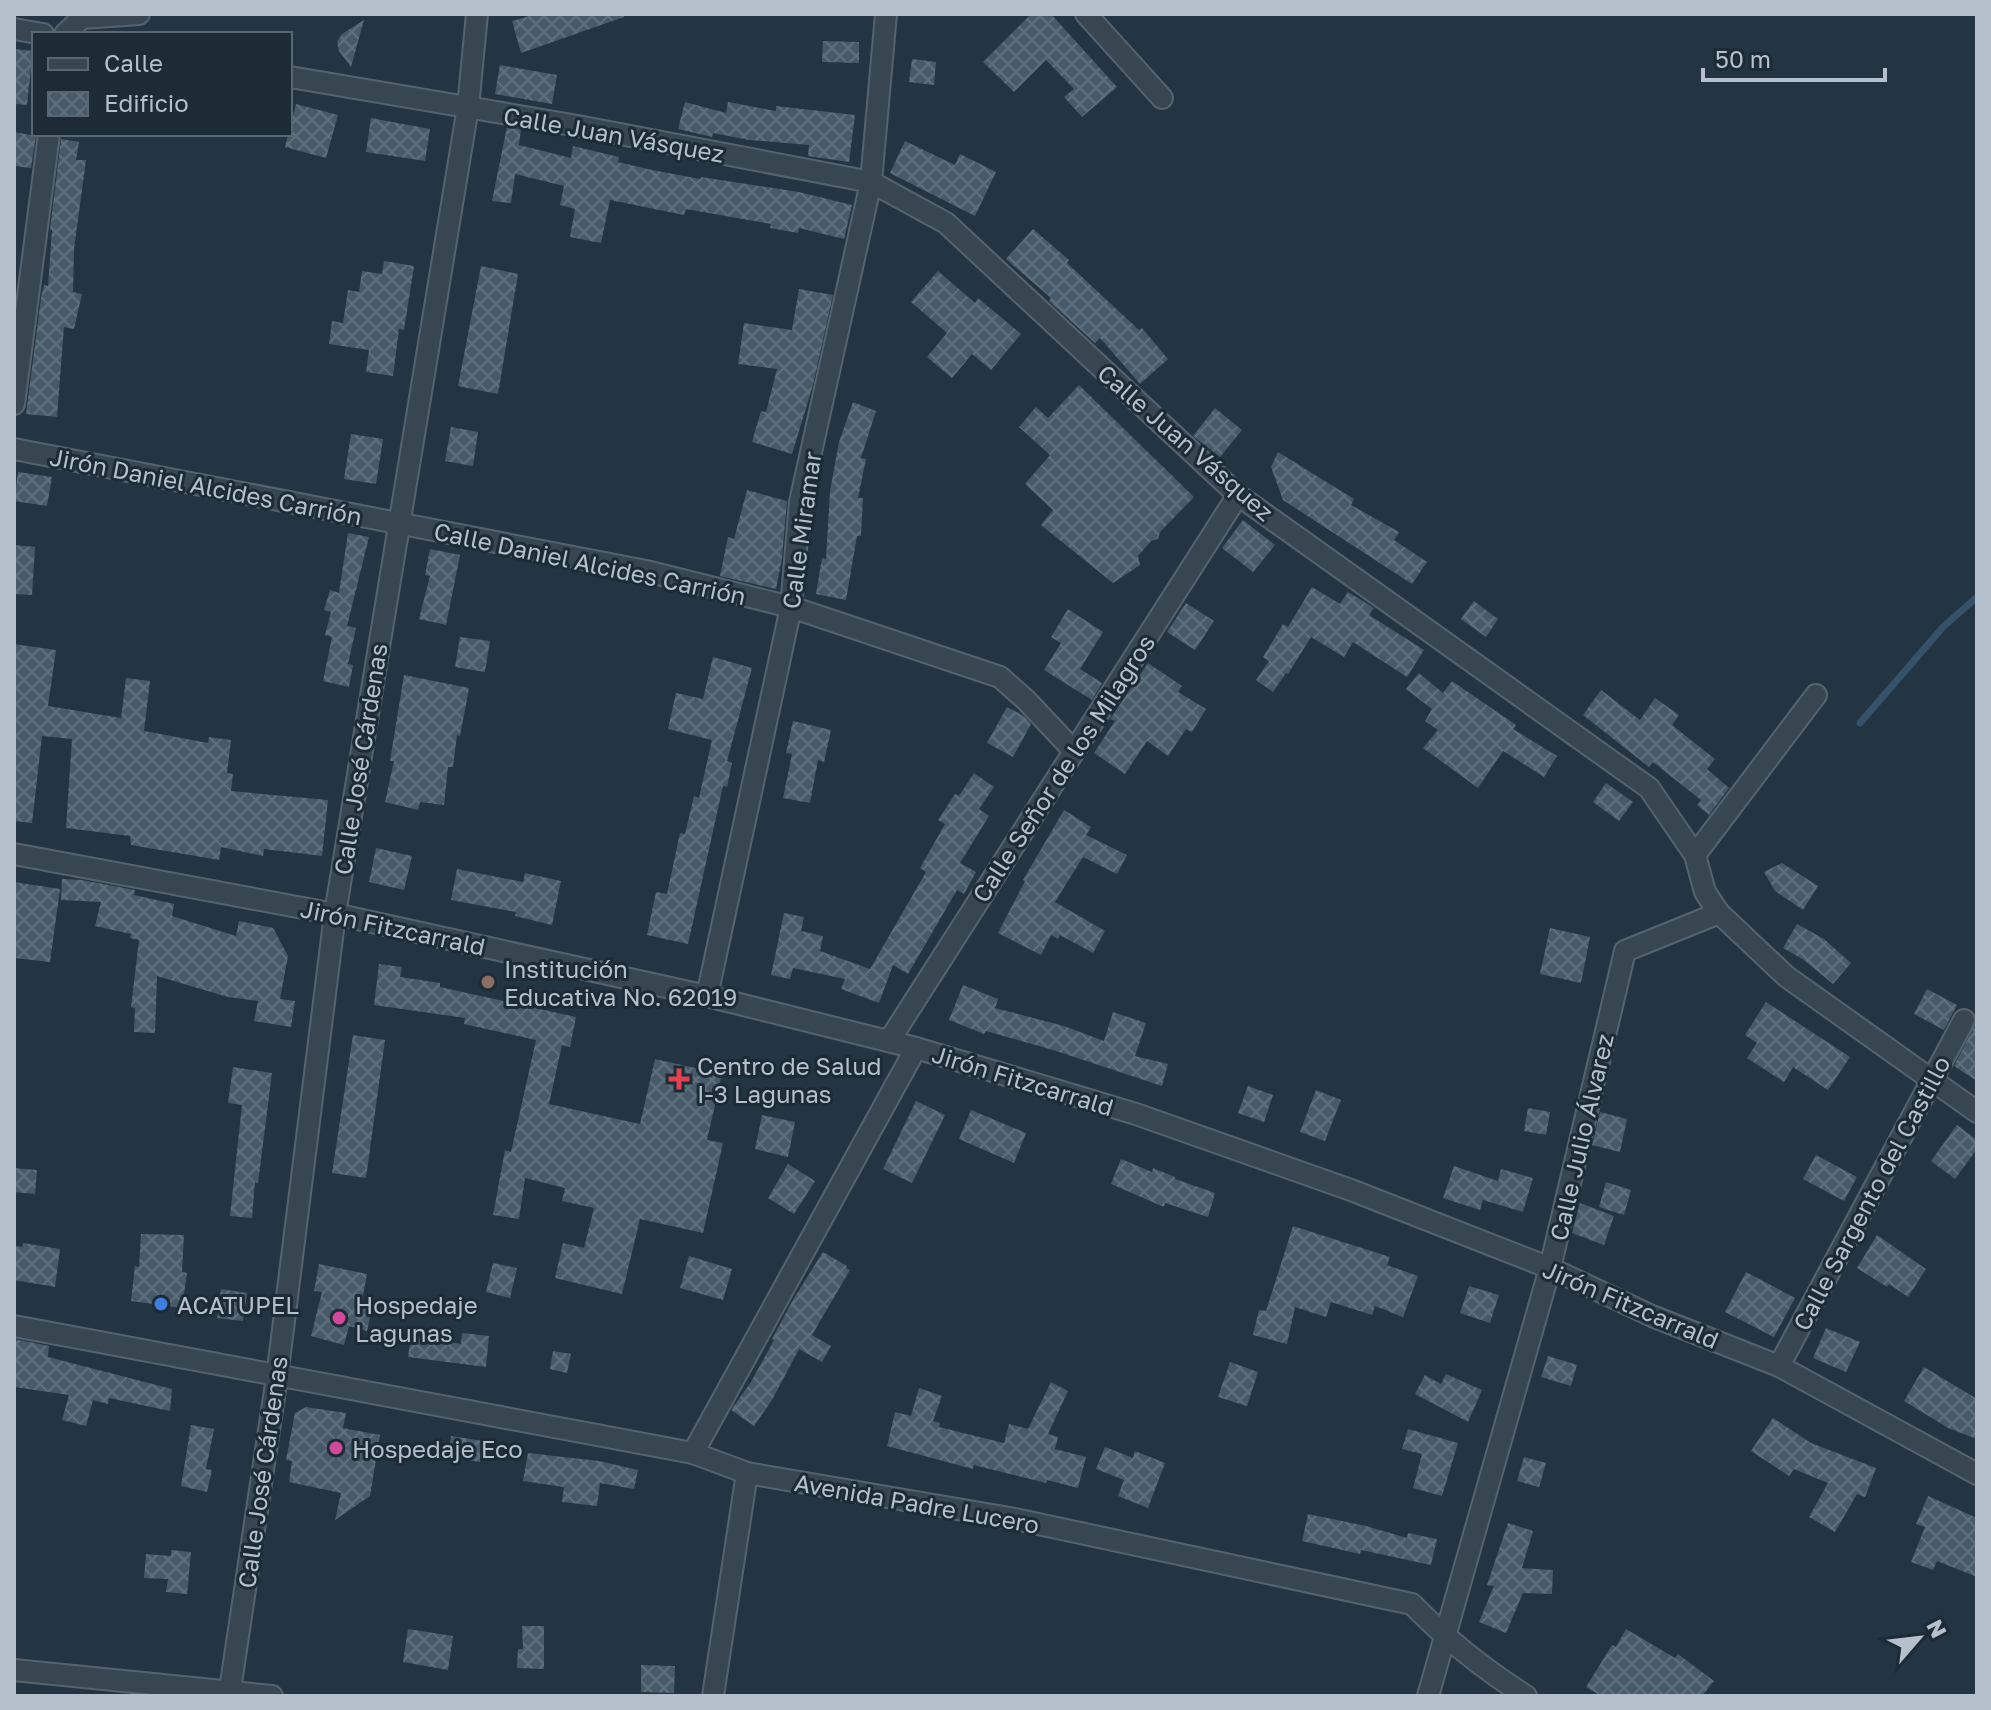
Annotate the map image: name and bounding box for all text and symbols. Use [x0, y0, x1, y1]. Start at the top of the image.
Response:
legend [32, 32, 292, 136]
scale bar [1703, 32, 1885, 82]
text: 50 m [1715, 44, 1771, 73]
text: Calle [104, 48, 163, 77]
text: Edificio [104, 88, 189, 117]
street label: Calle Juan Vásquez [501, 100, 727, 168]
street label: Calle Juan Vásquez [1092, 358, 1280, 526]
street label: Jirón Daniel Alcides Carrión [47, 441, 365, 531]
street label: Calle Miramar [776, 449, 826, 611]
street label: Calle Daniel Alcides Carrión [431, 516, 749, 610]
street label: Calle Señor de los Milagros [966, 629, 1160, 907]
street label: Calle José Cárdenas [327, 641, 393, 877]
street label: Jirón Fitzcarrald [298, 893, 488, 961]
place label: Institución Educativa No. 62019 [504, 954, 737, 1011]
marker: Institución Educativa No. 62019 [479, 973, 497, 991]
street label: Calle Julio Álvarez [1543, 1031, 1619, 1243]
street label: Jirón Fitzcarrald [929, 1039, 1117, 1121]
place label: Centro de Salud I-3 Lagunas [697, 1051, 881, 1108]
street label: Calle Sargento del Castillo [1786, 1051, 1956, 1335]
marker: Centro de Salud I-3 Lagunas [668, 1068, 690, 1090]
street label: Jirón Fitzcarrald [1539, 1254, 1723, 1354]
place label: ACATUPEL [177, 1290, 299, 1319]
place label: Hospedaje Lagunas [355, 1290, 478, 1347]
marker: ACATUPEL [152, 1295, 170, 1313]
marker: Hospedaje Lagunas [330, 1309, 348, 1327]
street label: Calle José Cárdenas [231, 1354, 293, 1590]
place label: Hospedaje Eco [352, 1434, 523, 1463]
marker: Hospedaje Eco [327, 1439, 345, 1457]
street label: Avenida Padre Lucero [792, 1467, 1042, 1539]
north arrow [1879, 1598, 1959, 1678]
text: N [1921, 1615, 1953, 1642]

